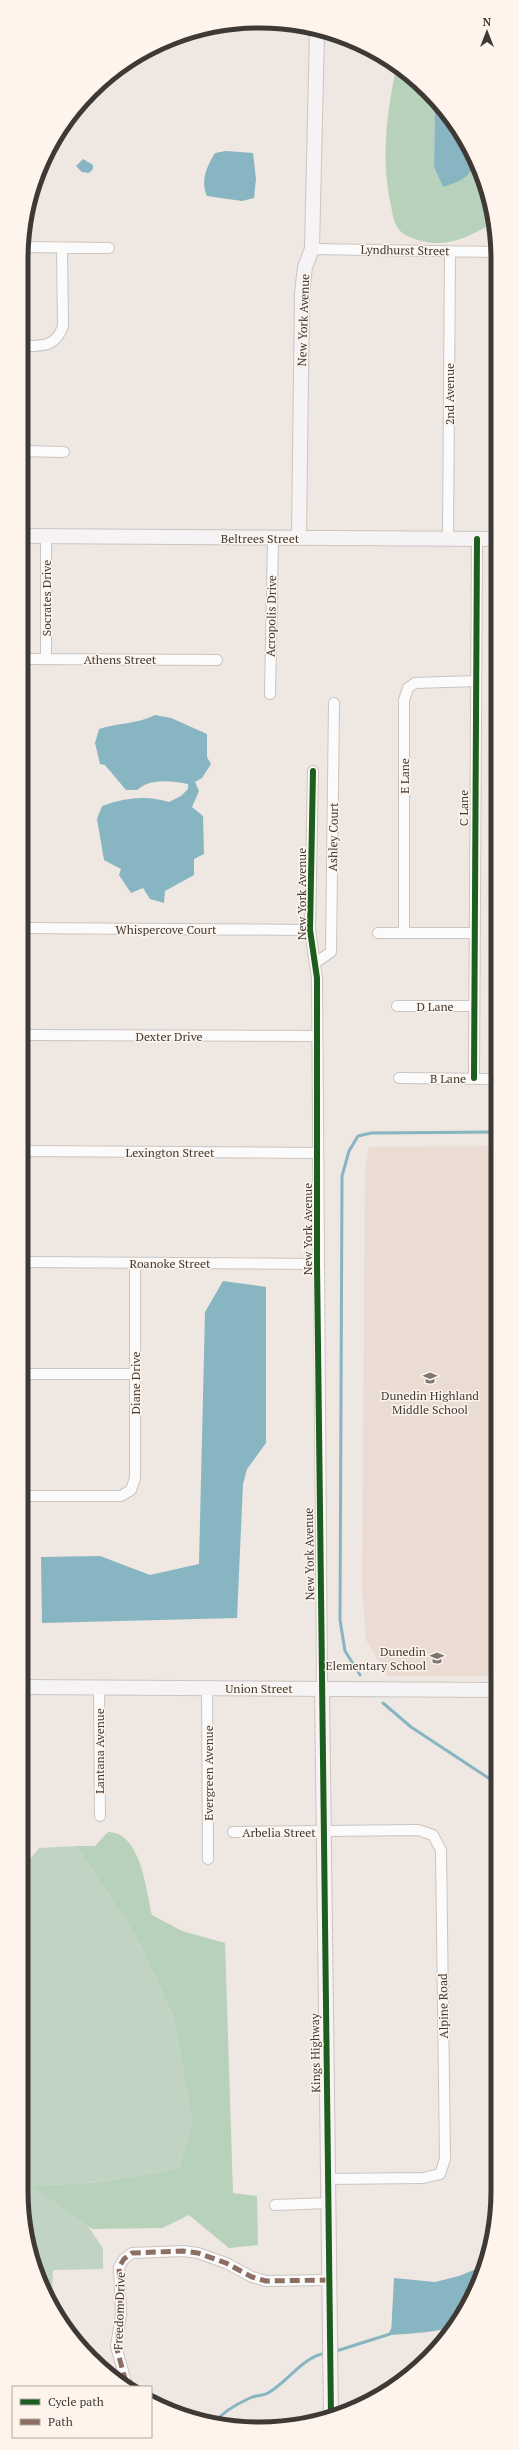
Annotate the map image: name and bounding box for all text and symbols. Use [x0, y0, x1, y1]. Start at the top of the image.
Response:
north arrow [467, 12, 507, 52]
text: N [483, 15, 492, 29]
street label: Lyndhurst Street [360, 242, 450, 258]
street label: New York Avenue [294, 274, 312, 366]
street label: 2nd Avenue [442, 363, 457, 425]
street label: Beltrees Street [221, 531, 300, 546]
street label: Socrates Drive [39, 560, 54, 636]
street label: Acropolis Drive [263, 575, 279, 657]
street label: Athens Street [84, 652, 157, 667]
street label: E Lane [397, 758, 412, 794]
street label: C Lane [456, 790, 471, 826]
street label: Ashley Court [325, 802, 341, 872]
street label: New York Avenue [294, 848, 309, 940]
street label: Whispercove Court [115, 922, 217, 937]
street label: D Lane [416, 999, 454, 1014]
street label: Dexter Drive [135, 1029, 203, 1044]
street label: B Lane [430, 1071, 466, 1086]
street label: Lexington Street [126, 1145, 215, 1160]
street label: New York Avenue [300, 1183, 315, 1275]
street label: Roanoke Street [130, 1256, 211, 1271]
street label: Diane Drive [128, 1352, 143, 1414]
school or university icon: Dunedin Highland Middle School [422, 1370, 438, 1386]
place label: Dunedin Highland Middle School [381, 1388, 479, 1417]
street label: New York Avenue [301, 1508, 317, 1600]
place label: Dunedin Elementary School [326, 1644, 426, 1673]
school or university icon: Dunedin Elementary School [429, 1650, 445, 1666]
street label: Union Street [225, 1681, 293, 1696]
street label: Lantana Avenue [92, 1708, 107, 1794]
street label: Evergreen Avenue [201, 1725, 216, 1821]
street label: Arbelia Street [242, 1825, 316, 1840]
street label: Alpine Road [435, 1973, 451, 2039]
street label: Kings Highway [307, 2012, 323, 2093]
street label: Freedom Drive [110, 2272, 128, 2350]
legend [12, 2386, 152, 2438]
text: Cycle path [48, 2394, 104, 2409]
text: Path [48, 2414, 73, 2429]

